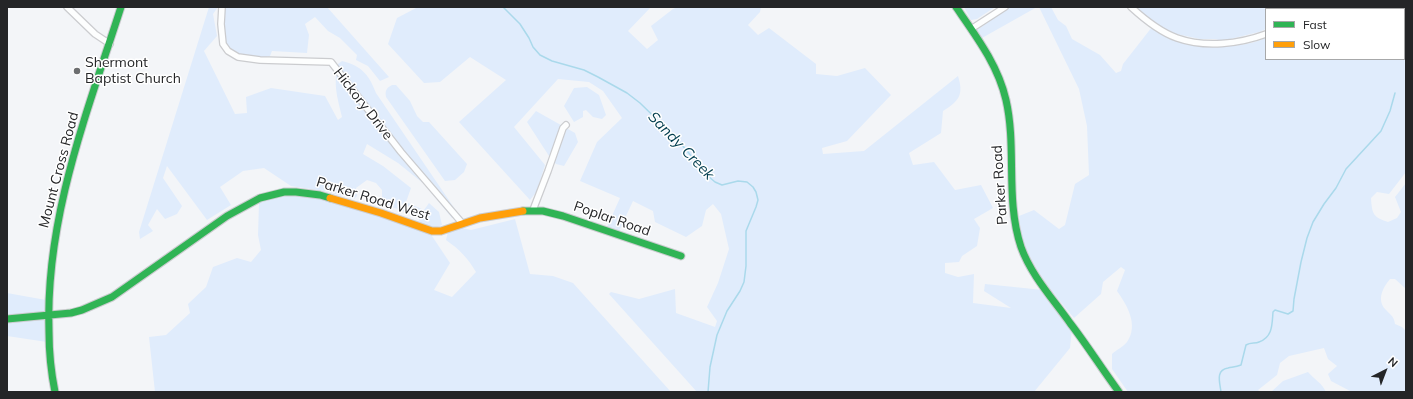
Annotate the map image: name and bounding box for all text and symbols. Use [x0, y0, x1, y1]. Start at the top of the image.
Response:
legend [1265, 8, 1405, 60]
text: Fast [1303, 17, 1327, 32]
text: Slow [1303, 37, 1331, 52]
place label: Shermont Baptist Church [85, 55, 181, 88]
street label: Hickory Drive [330, 65, 396, 143]
marker: Shermont Baptist Church [72, 66, 82, 76]
water label: Sandy Creek [644, 108, 718, 184]
street label: Mount Cross Road [35, 110, 83, 230]
street label: Parker Road [989, 145, 1011, 225]
street label: Parker Road West [314, 174, 432, 224]
street label: Poplar Road [571, 198, 653, 240]
north arrow [1365, 351, 1405, 391]
text: N [1385, 354, 1401, 370]

